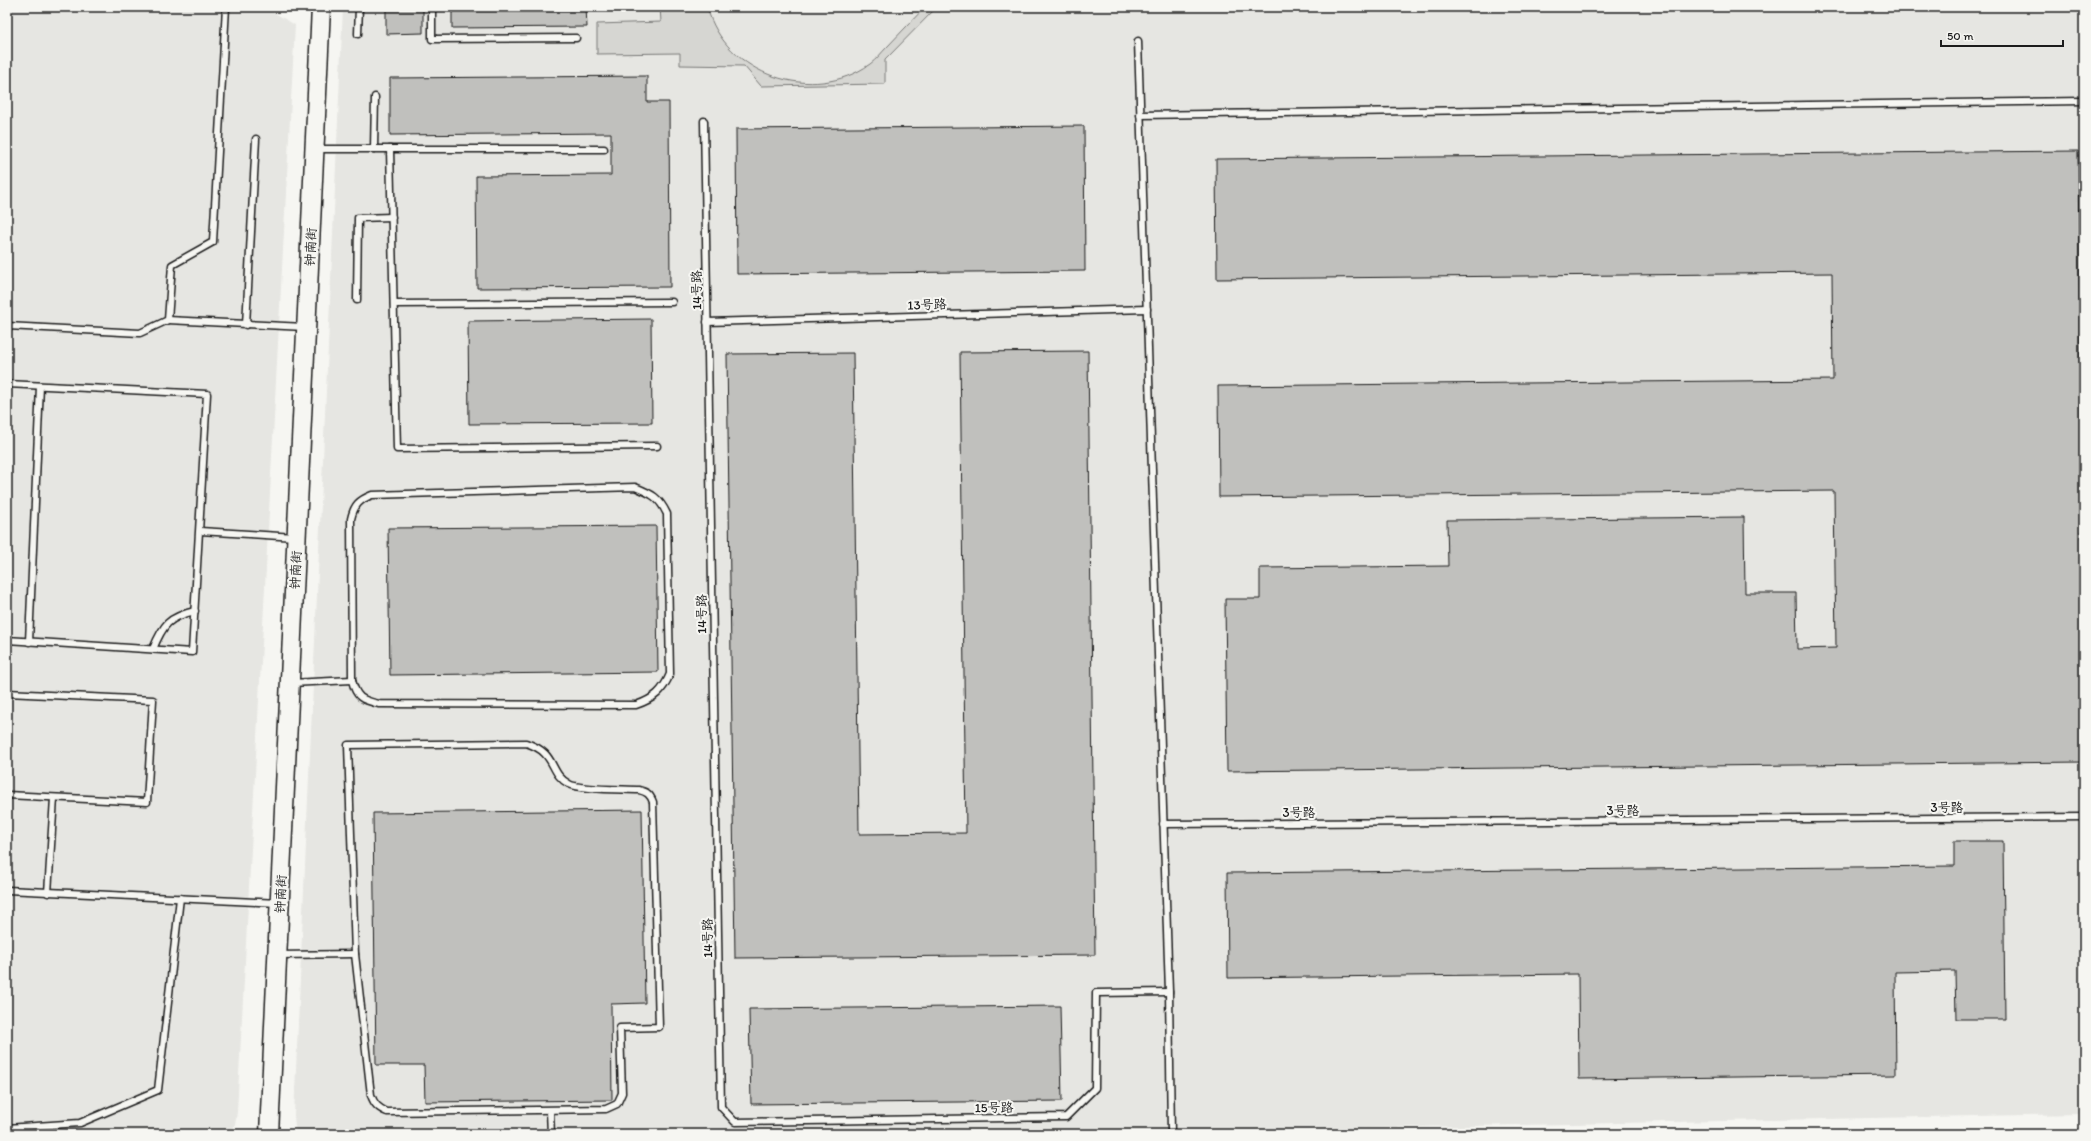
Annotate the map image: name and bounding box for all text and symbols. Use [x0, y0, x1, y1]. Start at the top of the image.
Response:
scale bar [1941, 22, 2063, 48]
text: 50 m [1947, 29, 1973, 43]
street label: 钟南街 [302, 227, 319, 267]
street label: 14号路 [689, 270, 704, 310]
street label: 13号路 [907, 296, 947, 313]
street label: 钟南街 [287, 550, 304, 590]
street label: 14号路 [694, 594, 709, 634]
street label: 3号路 [1930, 800, 1964, 815]
street label: 3号路 [1606, 803, 1640, 818]
street label: 3号路 [1282, 805, 1316, 820]
street label: 钟南街 [272, 874, 289, 914]
street label: 14号路 [700, 918, 715, 958]
street label: 15号路 [974, 1100, 1014, 1115]

